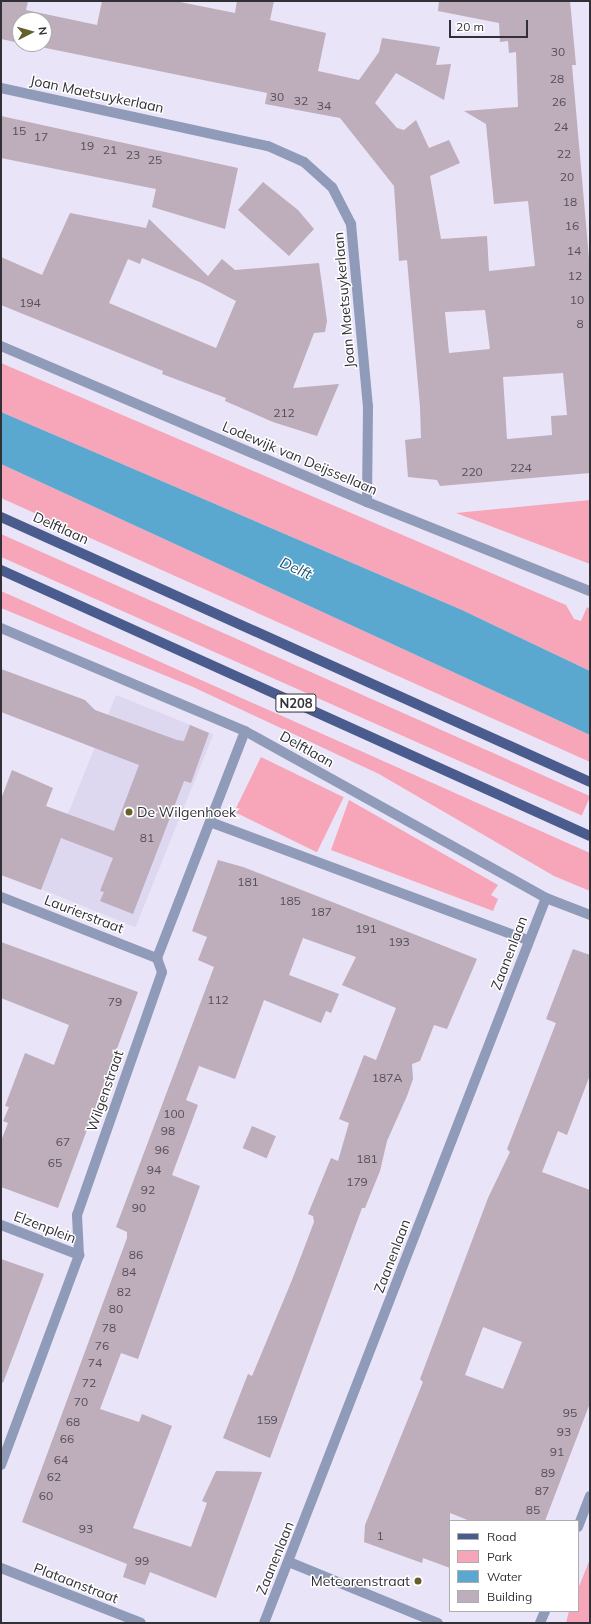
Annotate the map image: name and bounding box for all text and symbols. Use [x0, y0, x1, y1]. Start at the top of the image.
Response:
north arrow [12, 12, 52, 52]
scale bar [451, 12, 530, 38]
text: 20 m [456, 19, 484, 34]
text: N [36, 26, 50, 36]
house number: 30 [551, 45, 565, 59]
street label: Joan Maetsuykerlaan [29, 72, 165, 116]
house number: 28 [550, 72, 564, 86]
house number: 30 [270, 90, 284, 104]
house number: 32 [294, 94, 308, 108]
house number: 26 [552, 95, 566, 109]
house number: 34 [317, 99, 331, 113]
house number: 24 [554, 120, 568, 134]
house number: 15 [12, 124, 26, 138]
house number: 17 [34, 130, 48, 144]
house number: 19 [80, 139, 94, 153]
house number: 21 [103, 143, 117, 157]
house number: 22 [557, 147, 571, 161]
house number: 23 [126, 148, 140, 162]
house number: 25 [148, 153, 162, 167]
house number: 20 [560, 170, 574, 184]
house number: 18 [563, 195, 577, 209]
house number: 16 [565, 219, 579, 233]
street label: Joan Maetsuykerlaan [330, 231, 358, 369]
house number: 14 [567, 244, 581, 258]
house number: 12 [568, 269, 582, 283]
house number: 10 [570, 293, 584, 307]
house number: 194 [19, 296, 41, 310]
house number: 8 [576, 317, 584, 331]
house number: 212 [273, 406, 295, 420]
street label: Lodewijk van Deijssellaan [220, 418, 380, 498]
house number: 224 [510, 461, 532, 475]
house number: 220 [461, 465, 483, 479]
street label: Delftlaan [31, 508, 91, 548]
water label: Delft [277, 553, 315, 583]
road number: N208 [275, 692, 317, 714]
street label: Delftlaan [277, 727, 337, 771]
place label: De Wilgenhoek [137, 804, 236, 820]
marker: De Wilgenhoek [124, 807, 134, 817]
house number: 81 [140, 831, 154, 845]
house number: 181 [237, 875, 259, 889]
street label: Laurierstraat [42, 891, 126, 937]
house number: 185 [279, 894, 301, 908]
house number: 187 [310, 905, 332, 919]
street label: Zaanenlaan [487, 914, 531, 992]
house number: 191 [355, 922, 377, 936]
house number: 193 [388, 935, 410, 949]
house number: 112 [207, 993, 229, 1007]
house number: 79 [108, 995, 122, 1009]
street label: Wilgenstraat [83, 1048, 127, 1134]
house number: 187A [372, 1071, 402, 1085]
house number: 100 [163, 1107, 185, 1121]
house number: 98 [161, 1124, 175, 1138]
house number: 67 [56, 1135, 70, 1149]
house number: 96 [155, 1143, 169, 1157]
house number: 181 [356, 1152, 378, 1166]
house number: 65 [48, 1156, 62, 1170]
house number: 94 [147, 1163, 161, 1177]
house number: 179 [346, 1175, 368, 1189]
house number: 92 [141, 1183, 155, 1197]
house number: 90 [132, 1201, 146, 1215]
street label: Elzenplein [11, 1207, 79, 1247]
street label: Zaanenlaan [370, 1217, 414, 1295]
house number: 86 [129, 1248, 143, 1262]
house number: 84 [122, 1265, 136, 1279]
house number: 82 [117, 1285, 131, 1299]
house number: 80 [109, 1302, 123, 1316]
house number: 78 [102, 1321, 116, 1335]
house number: 76 [95, 1339, 109, 1353]
house number: 74 [88, 1356, 102, 1370]
house number: 72 [82, 1376, 96, 1390]
house number: 70 [74, 1395, 88, 1409]
house number: 95 [563, 1406, 577, 1420]
house number: 159 [256, 1413, 278, 1427]
house number: 68 [66, 1415, 80, 1429]
house number: 93 [557, 1425, 571, 1439]
house number: 66 [60, 1432, 74, 1446]
house number: 91 [550, 1445, 564, 1459]
house number: 64 [54, 1453, 68, 1467]
house number: 89 [541, 1466, 555, 1480]
house number: 62 [47, 1470, 61, 1484]
house number: 87 [535, 1484, 549, 1498]
house number: 60 [39, 1489, 53, 1503]
house number: 85 [526, 1503, 540, 1517]
street label: Zaanenlaan [253, 1519, 297, 1597]
legend [449, 1520, 579, 1612]
house number: 93 [79, 1522, 93, 1536]
house number: 1 [376, 1529, 384, 1543]
text: Road [487, 1529, 516, 1544]
text: Park [487, 1549, 512, 1564]
house number: 99 [135, 1554, 149, 1568]
street label: Plataanstraat [31, 1559, 121, 1607]
text: Water [487, 1569, 522, 1584]
place label: Meteorenstraat [311, 1573, 410, 1589]
marker: Meteorenstraat [413, 1576, 423, 1586]
text: Building [487, 1589, 532, 1604]

